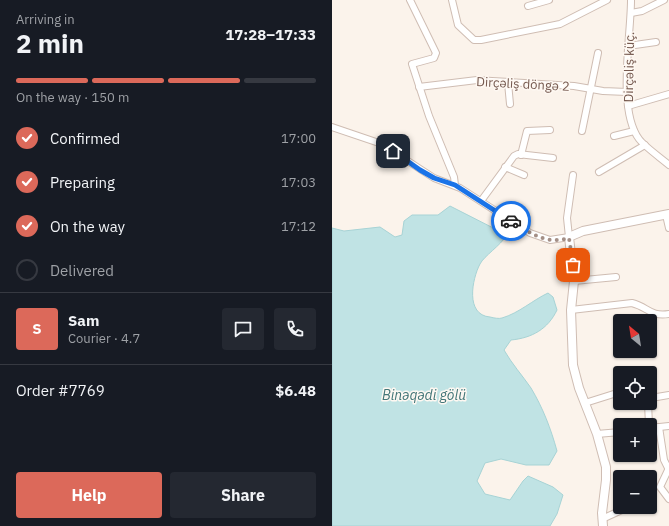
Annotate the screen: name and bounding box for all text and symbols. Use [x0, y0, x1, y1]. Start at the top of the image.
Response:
text: Arriving in [16, 11, 75, 28]
text: 17:28–17:33 [225, 25, 316, 44]
text: 2 min [16, 26, 84, 60]
street label: Dirçəliş küç. [620, 32, 638, 102]
street label: Dirçəliş döngə 2 [476, 73, 570, 95]
text: On the way · 150 m [16, 89, 129, 106]
icon: check [16, 127, 38, 149]
text: Confirmed [50, 129, 120, 148]
text: 17:00 [281, 130, 316, 147]
pin [376, 134, 410, 168]
icon: home [382, 140, 404, 162]
icon: check [16, 171, 38, 193]
text: Preparing [50, 173, 115, 192]
text: 17:03 [281, 174, 316, 191]
courier [491, 201, 531, 241]
icon: car [500, 210, 522, 232]
icon: check [16, 215, 38, 237]
text: On the way [50, 217, 125, 236]
text: 17:12 [281, 218, 316, 235]
pin [556, 248, 590, 282]
icon: bag [562, 254, 584, 276]
text: Delivered [50, 261, 114, 280]
button: chat [222, 308, 264, 350]
button: phone [274, 308, 316, 350]
text: Sam [68, 311, 99, 330]
north arrow [613, 314, 657, 358]
map controls [613, 314, 657, 514]
text: S [32, 319, 42, 338]
text: Courier · 4.7 [68, 330, 140, 347]
button: locate [613, 366, 657, 410]
text: Order #7769 [16, 381, 105, 400]
text: $6.48 [275, 381, 316, 400]
water label: Binəqədi gölü [382, 386, 466, 404]
button: + [613, 418, 657, 462]
button: − [613, 470, 657, 514]
button: Help [16, 472, 162, 518]
button: Share [170, 472, 316, 518]

